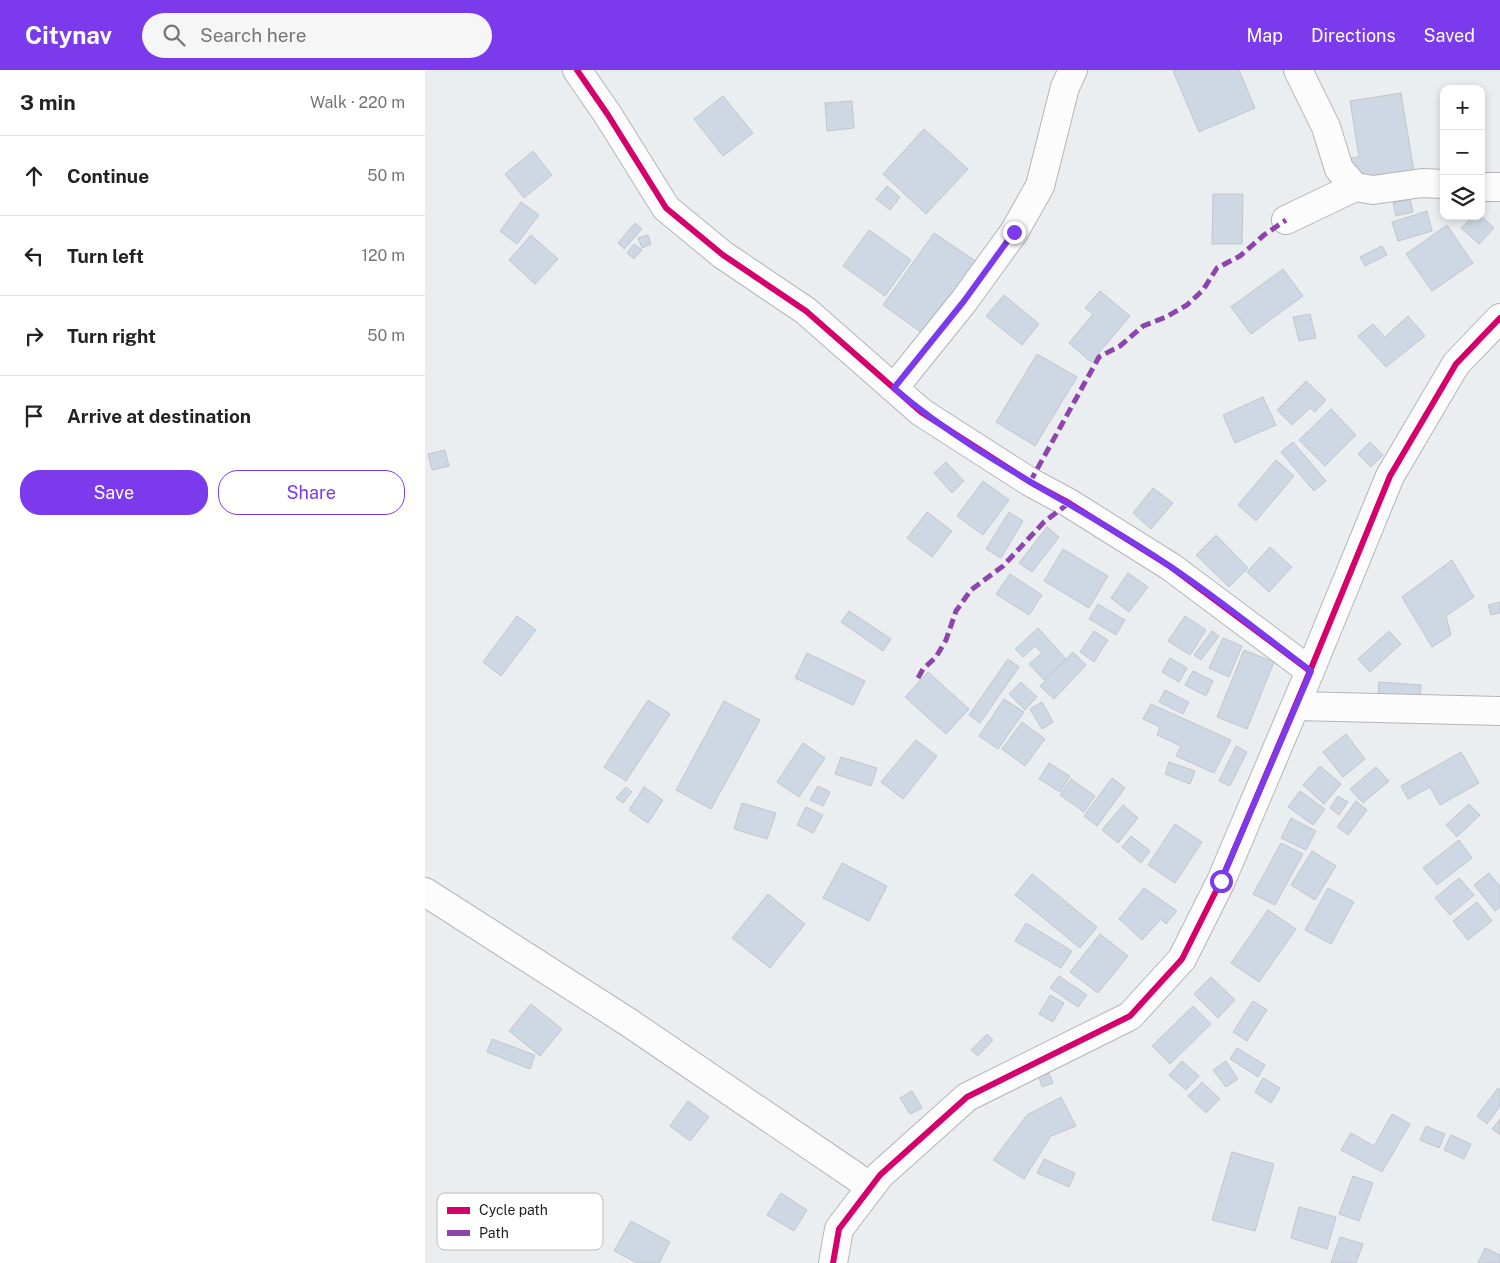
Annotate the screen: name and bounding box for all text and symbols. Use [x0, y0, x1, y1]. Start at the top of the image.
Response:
search box [142, 13, 492, 58]
text: Citynav [25, 21, 112, 49]
icon: search [160, 21, 188, 49]
text: Search here [200, 24, 307, 46]
text: Map [1246, 25, 1283, 46]
text: Directions [1311, 25, 1396, 46]
text: Saved [1424, 25, 1475, 46]
map controls [1440, 85, 1485, 220]
button: + [1440, 85, 1485, 130]
text: 3 min [20, 90, 76, 115]
text: Walk · 220 m [310, 93, 405, 112]
button: − [1440, 130, 1485, 175]
icon: ahead [20, 162, 48, 190]
text: Continue [67, 165, 149, 187]
text: 50 m [367, 166, 405, 185]
button: layers [1440, 175, 1485, 220]
route end [1003, 221, 1026, 244]
icon: left [20, 242, 48, 270]
text: Turn left [67, 245, 144, 267]
text: 120 m [361, 246, 405, 265]
icon: right [20, 322, 48, 350]
text: Turn right [67, 325, 156, 347]
text: 50 m [367, 326, 405, 345]
icon: arrive [20, 402, 48, 430]
text: Arrive at destination [67, 405, 251, 427]
button: Save [20, 470, 208, 515]
button: Share [218, 470, 405, 515]
route start [1210, 870, 1233, 893]
legend [437, 1193, 603, 1250]
text: Cycle path [479, 1202, 548, 1218]
text: Path [479, 1225, 509, 1241]

